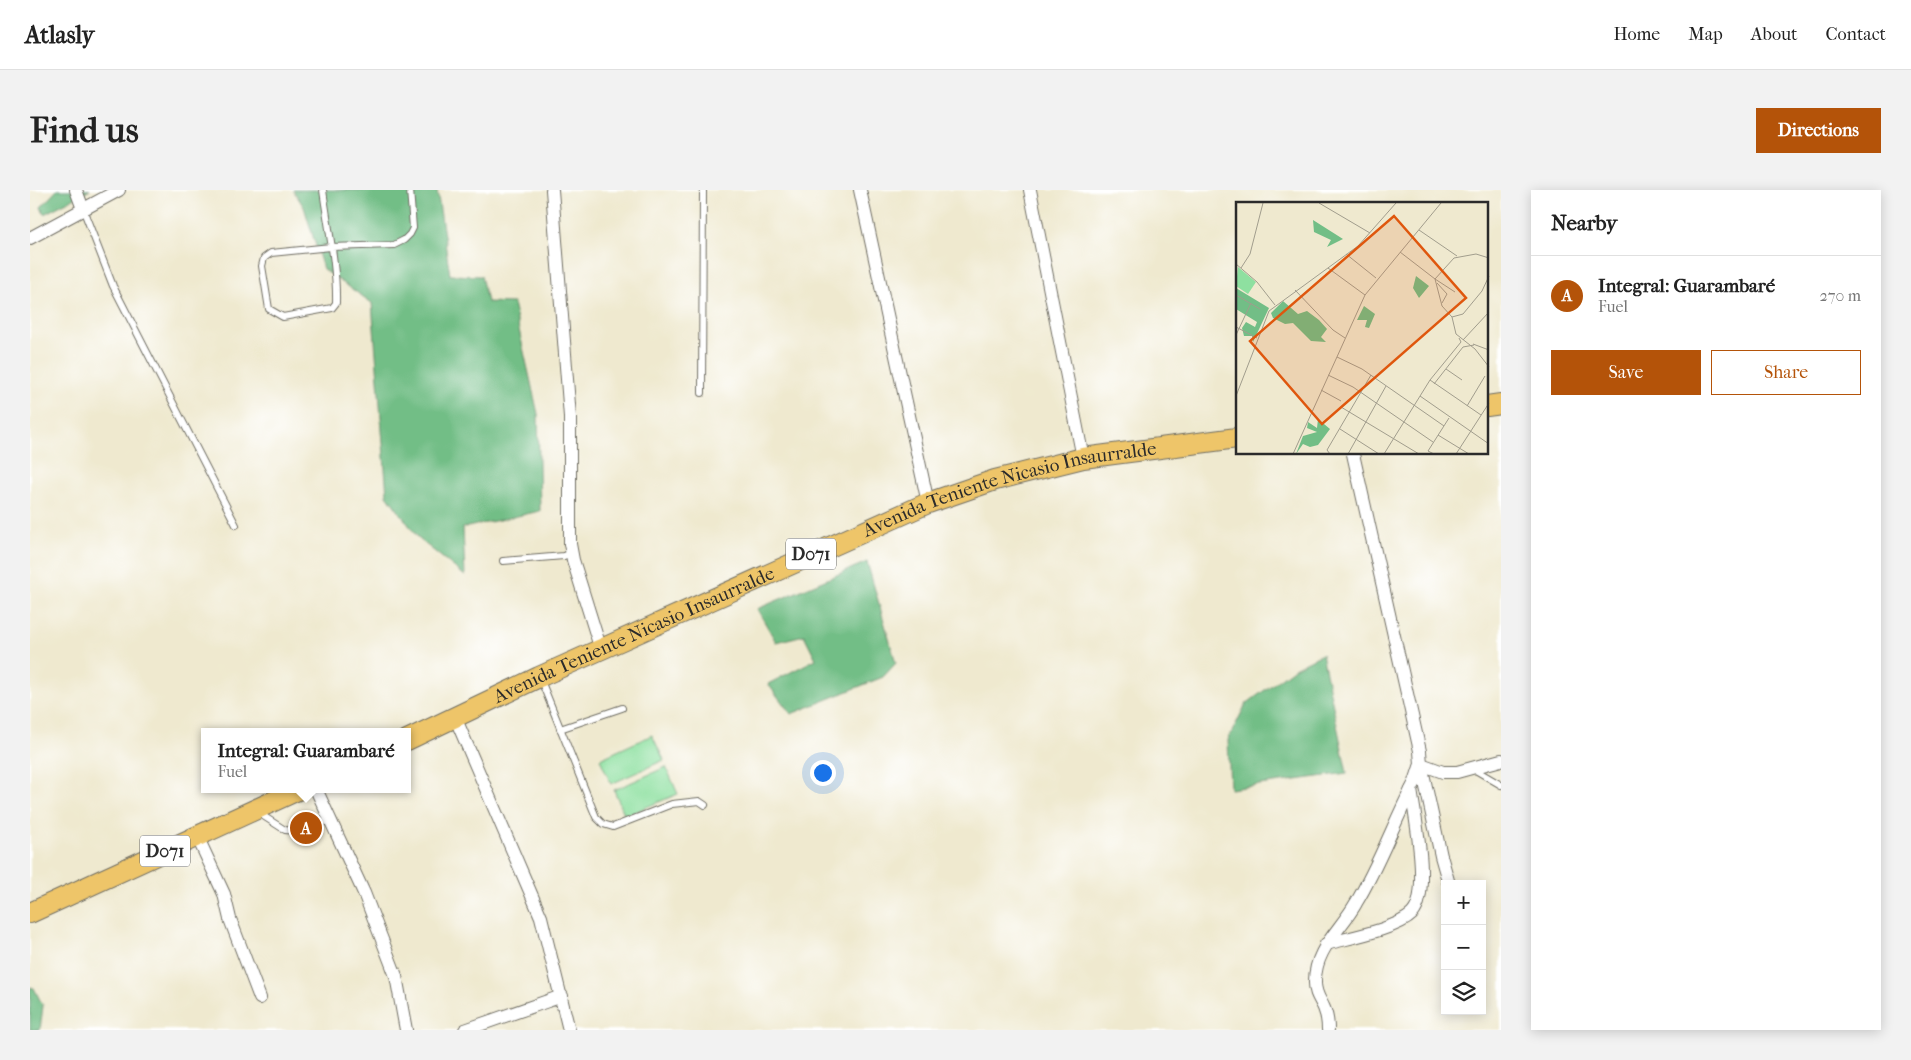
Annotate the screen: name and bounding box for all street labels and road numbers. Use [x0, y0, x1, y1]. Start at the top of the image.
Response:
street label: Avenida Teniente Nicasio Insaurralde [858, 438, 1158, 542]
road number: D071 [786, 538, 836, 569]
street label: Avenida Teniente Nicasio Insaurralde [489, 562, 778, 709]
road number: D071 [140, 836, 190, 866]

